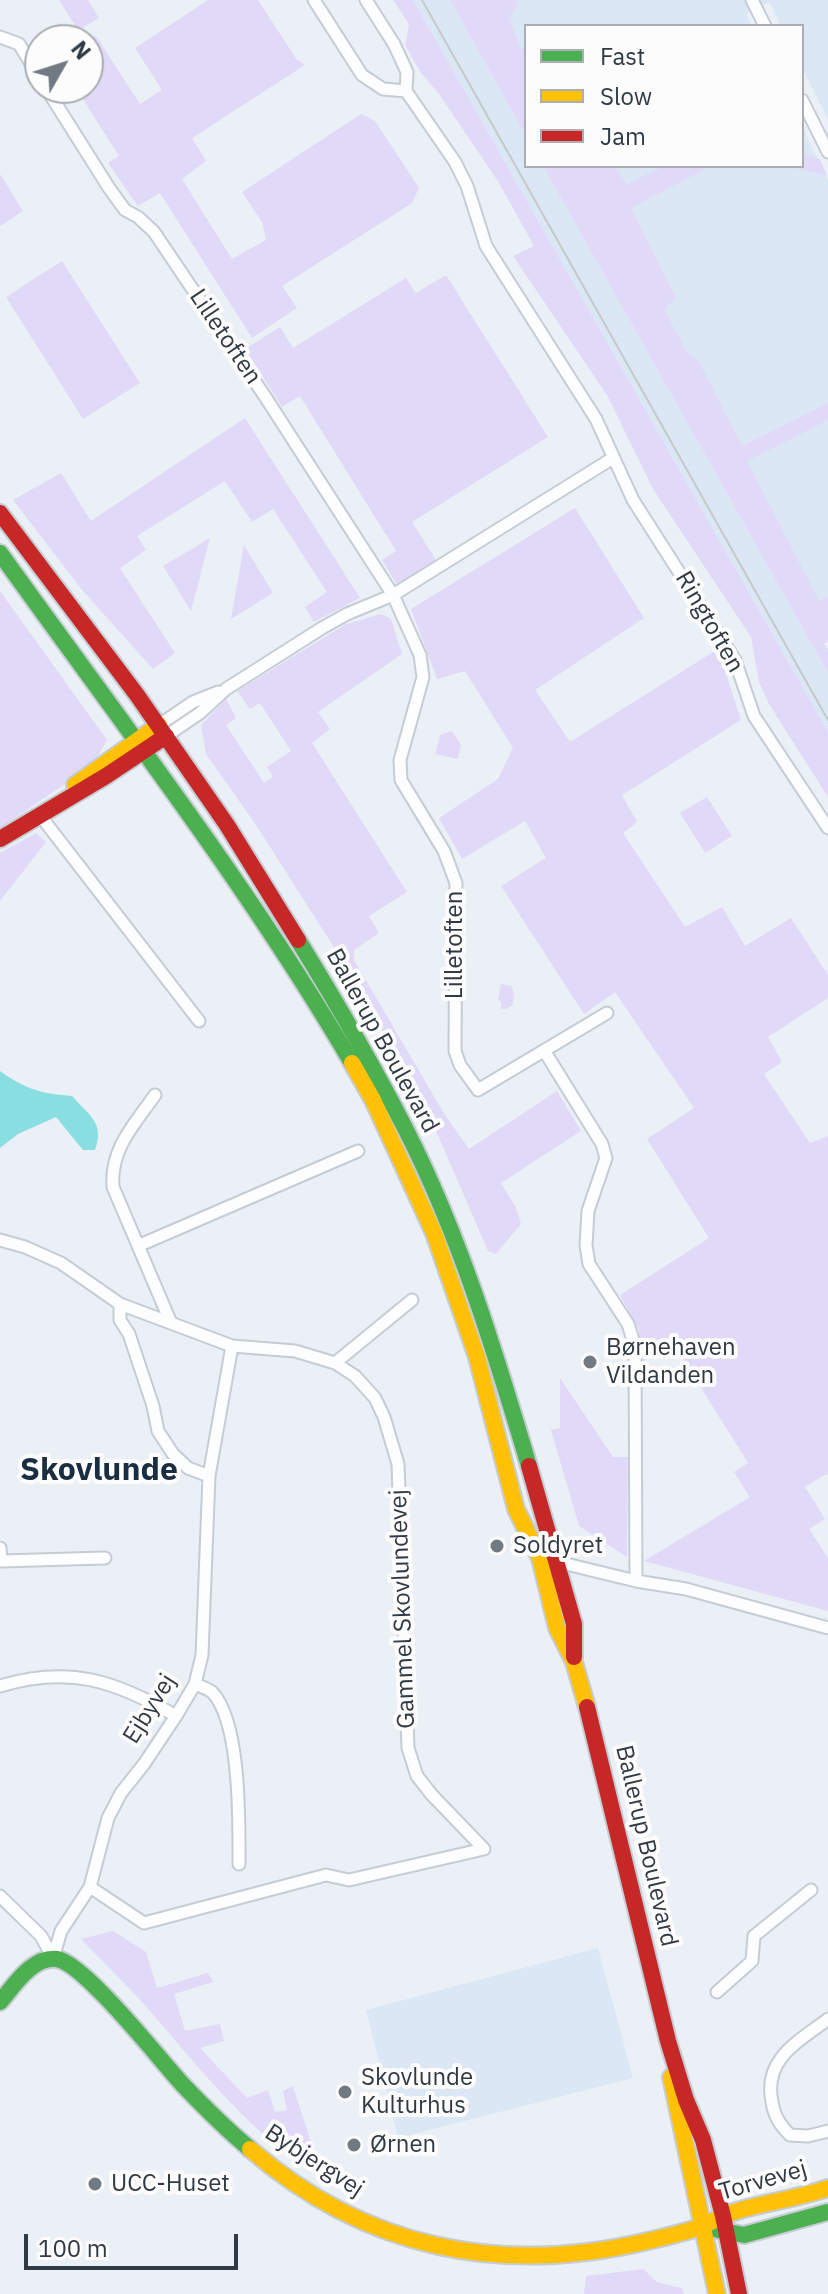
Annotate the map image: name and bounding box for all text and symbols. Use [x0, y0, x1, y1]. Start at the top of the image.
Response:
north arrow [24, 24, 104, 104]
legend [524, 24, 804, 168]
text: N [65, 35, 98, 65]
text: Fast [600, 40, 645, 72]
text: Slow [600, 80, 652, 112]
text: Jam [600, 120, 646, 152]
street label: Lilletoften [183, 284, 267, 390]
street label: Ringtoften [668, 566, 750, 678]
street label: Lilletoften [441, 891, 469, 999]
street label: Ballerup Boulevard [320, 944, 444, 1138]
place label: Børnehaven Vildanden [606, 1334, 736, 1390]
marker: Børnehaven Vildanden [581, 1353, 599, 1371]
district label: Skovlunde [20, 1452, 178, 1490]
street label: Gammel Skovlundevej [384, 1489, 422, 1729]
place label: Soldyret [513, 1532, 603, 1560]
marker: Soldyret [488, 1537, 506, 1555]
street label: Ejbyvej [118, 1669, 182, 1749]
street label: Ballerup Boulevard [609, 1742, 683, 1950]
place label: Skovlunde Kulturhus [361, 2064, 473, 2120]
marker: Skovlunde Kulturhus [336, 2083, 354, 2101]
street label: Bybjergvej [259, 2118, 369, 2204]
place label: Ørnen [370, 2131, 436, 2159]
marker: Ørnen [345, 2136, 363, 2154]
street label: Torvevej [716, 2155, 810, 2207]
place label: UCC-Huset [111, 2170, 230, 2198]
marker: UCC-Huset [86, 2175, 104, 2193]
scale bar [28, 2218, 242, 2268]
text: 100 m [38, 2232, 108, 2264]

